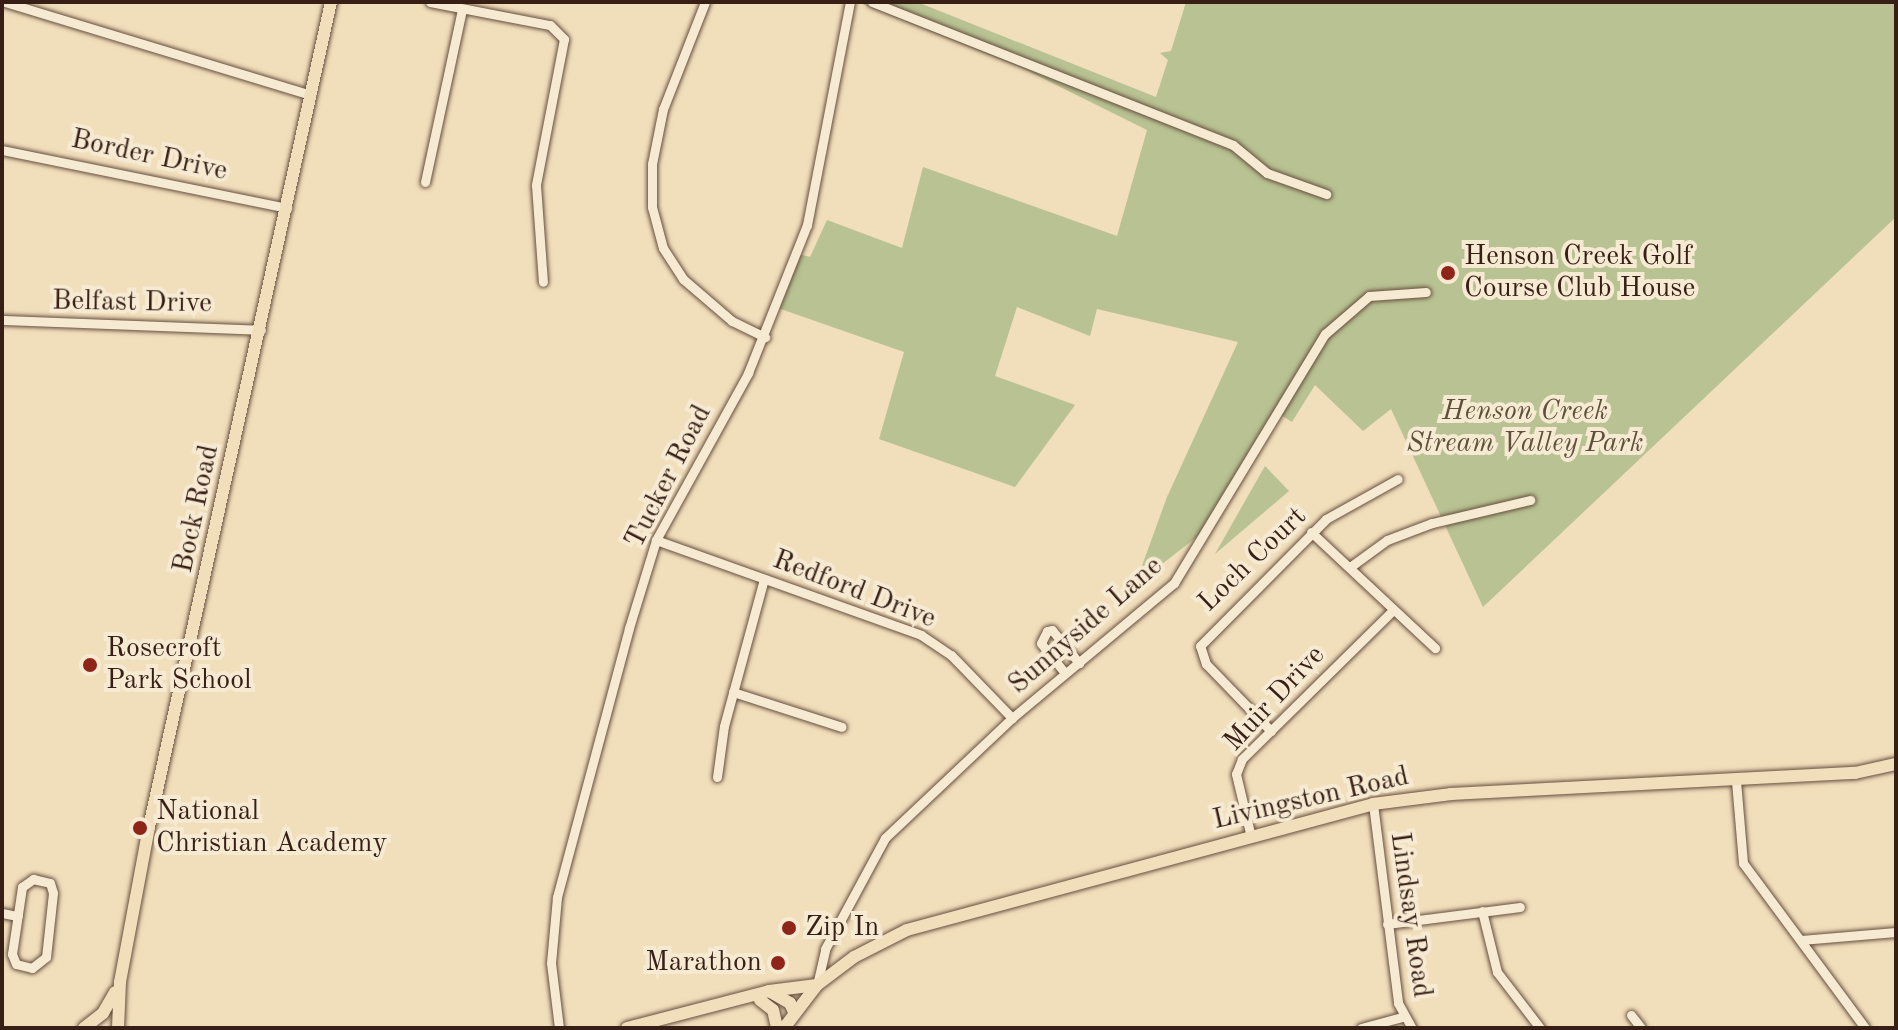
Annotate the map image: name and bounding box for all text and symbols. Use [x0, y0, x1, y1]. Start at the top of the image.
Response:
street label: Border Drive [68, 123, 230, 189]
place label: Henson Creek Golf Course Club House [1464, 240, 1695, 306]
marker: Henson Creek Golf Course Club House [1439, 264, 1457, 282]
street label: Belfast Drive [52, 285, 212, 321]
park label: Henson Creek Stream Valley Park [1407, 395, 1643, 461]
street label: Tucker Road [619, 400, 719, 554]
street label: Bock Road [167, 442, 227, 576]
street label: Loch Court [1192, 500, 1314, 620]
street label: Redford Drive [768, 544, 940, 636]
street label: Sunnyside Lane [1002, 550, 1170, 702]
place label: Rosecroft Park School [106, 632, 252, 698]
street label: Muir Drive [1218, 639, 1332, 759]
marker: Rosecroft Park School [81, 656, 99, 674]
street label: Livingston Road [1210, 760, 1412, 838]
place label: National Christian Academy [156, 795, 387, 861]
marker: National Christian Academy [131, 819, 149, 837]
street label: Lindsay Road [1382, 830, 1438, 1000]
place label: Zip In [805, 911, 879, 945]
marker: Zip In [780, 919, 798, 937]
place label: Marathon [645, 946, 762, 980]
marker: Marathon [769, 954, 787, 972]

